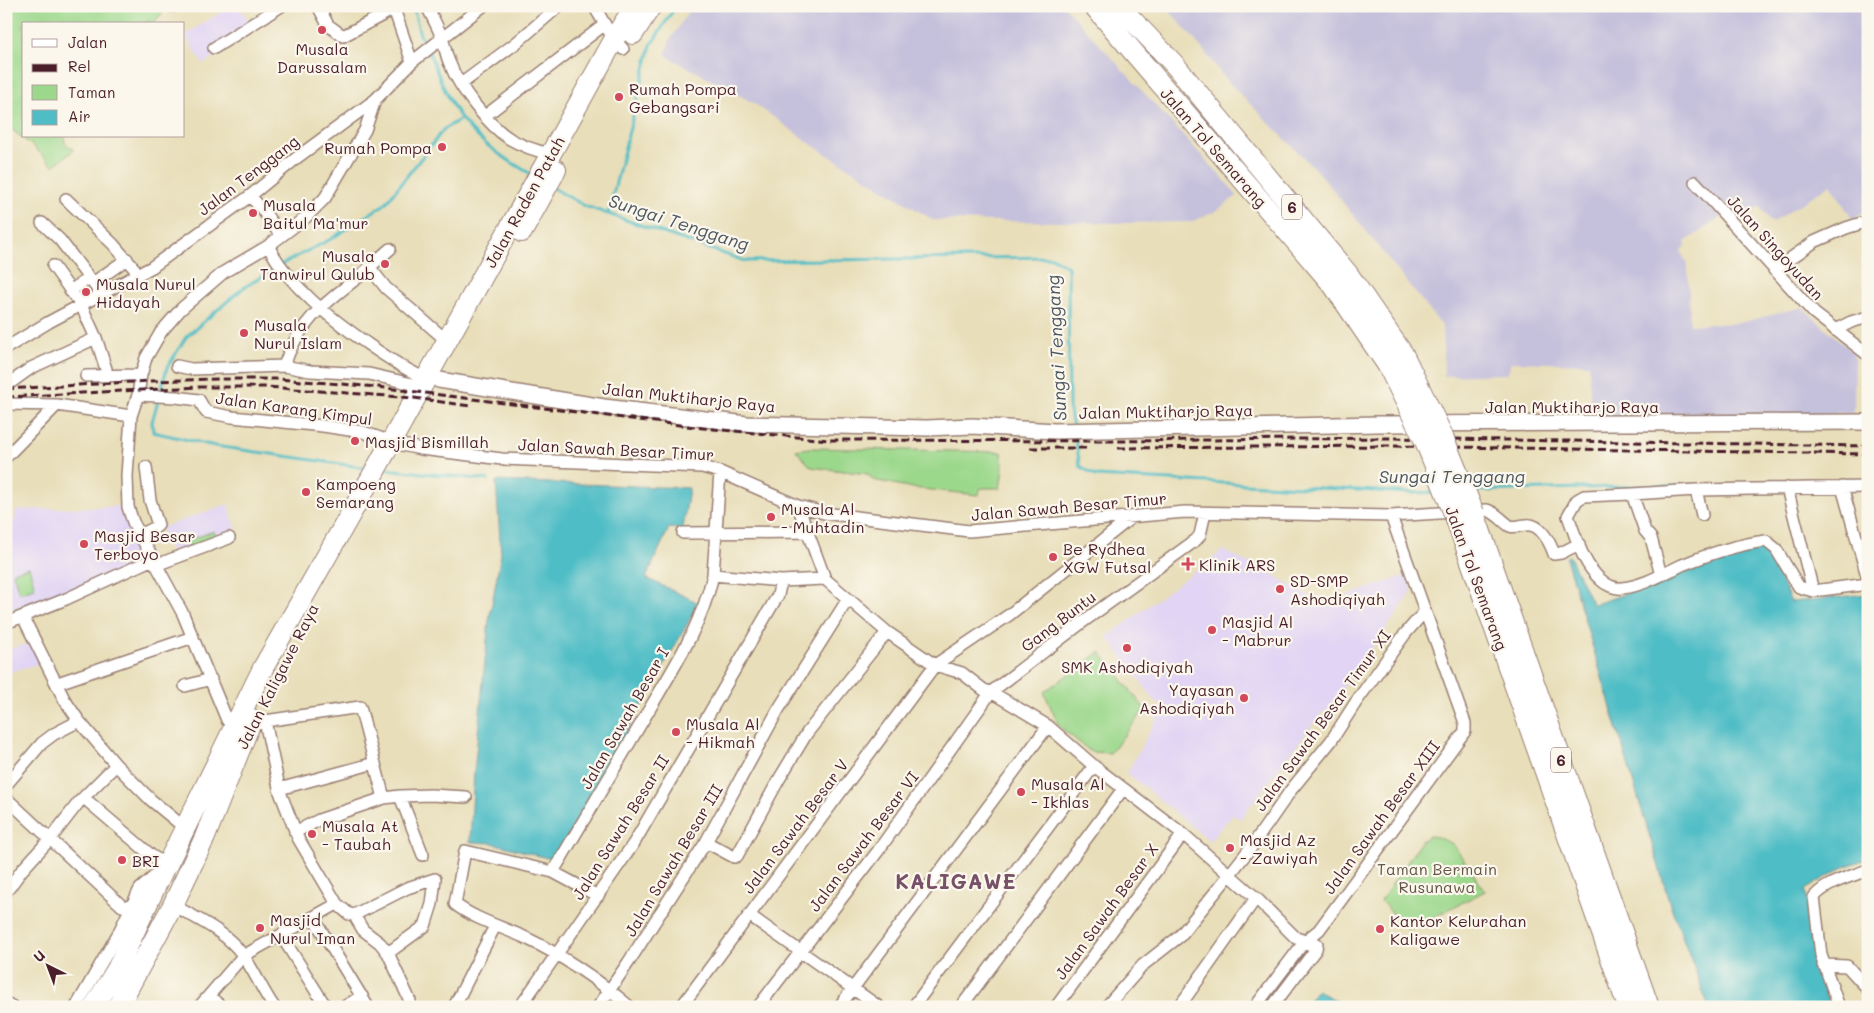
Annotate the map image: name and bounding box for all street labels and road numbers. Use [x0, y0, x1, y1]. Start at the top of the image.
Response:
street label: Jalan Tol Semarang [1156, 83, 1272, 211]
street label: Jalan Tenggang [193, 130, 303, 220]
street label: Jalan Raden Patah [479, 133, 569, 271]
street label: Jalan Singoyudan [1723, 190, 1829, 304]
road number: 6 [1282, 194, 1302, 220]
street label: Jalan Muktiharjo Raya [601, 377, 777, 417]
street label: Jalan Karang Kimpul [214, 387, 374, 429]
street label: Jalan Muktiharjo Raya [1485, 396, 1659, 417]
street label: Jalan Muktiharjo Raya [1079, 399, 1253, 423]
street label: Jalan Sawah Besar Timur [517, 433, 715, 465]
street label: Jalan Sawah Besar Timur [970, 487, 1168, 525]
street label: Jalan Tol Semarang [1441, 503, 1513, 653]
street label: Gang Buntu [1016, 586, 1100, 656]
street label: Jalan Kaligawe Raya [231, 600, 323, 752]
street label: Jalan Sawah Besar Timur XI [1249, 625, 1395, 815]
street label: Jalan Sawah Besar I [575, 643, 673, 793]
street label: Jalan Sawah Besar XIII [1318, 736, 1444, 898]
road number: 6 [1551, 748, 1571, 772]
street label: Jalan Sawah Besar II [567, 751, 673, 903]
street label: Jalan Sawah Besar V [737, 754, 853, 898]
street label: Jalan Sawah Besar VI [803, 767, 923, 915]
street label: Jalan Sawah Besar III [619, 780, 727, 940]
street label: Jalan Sawah Besar X [1049, 839, 1163, 983]

